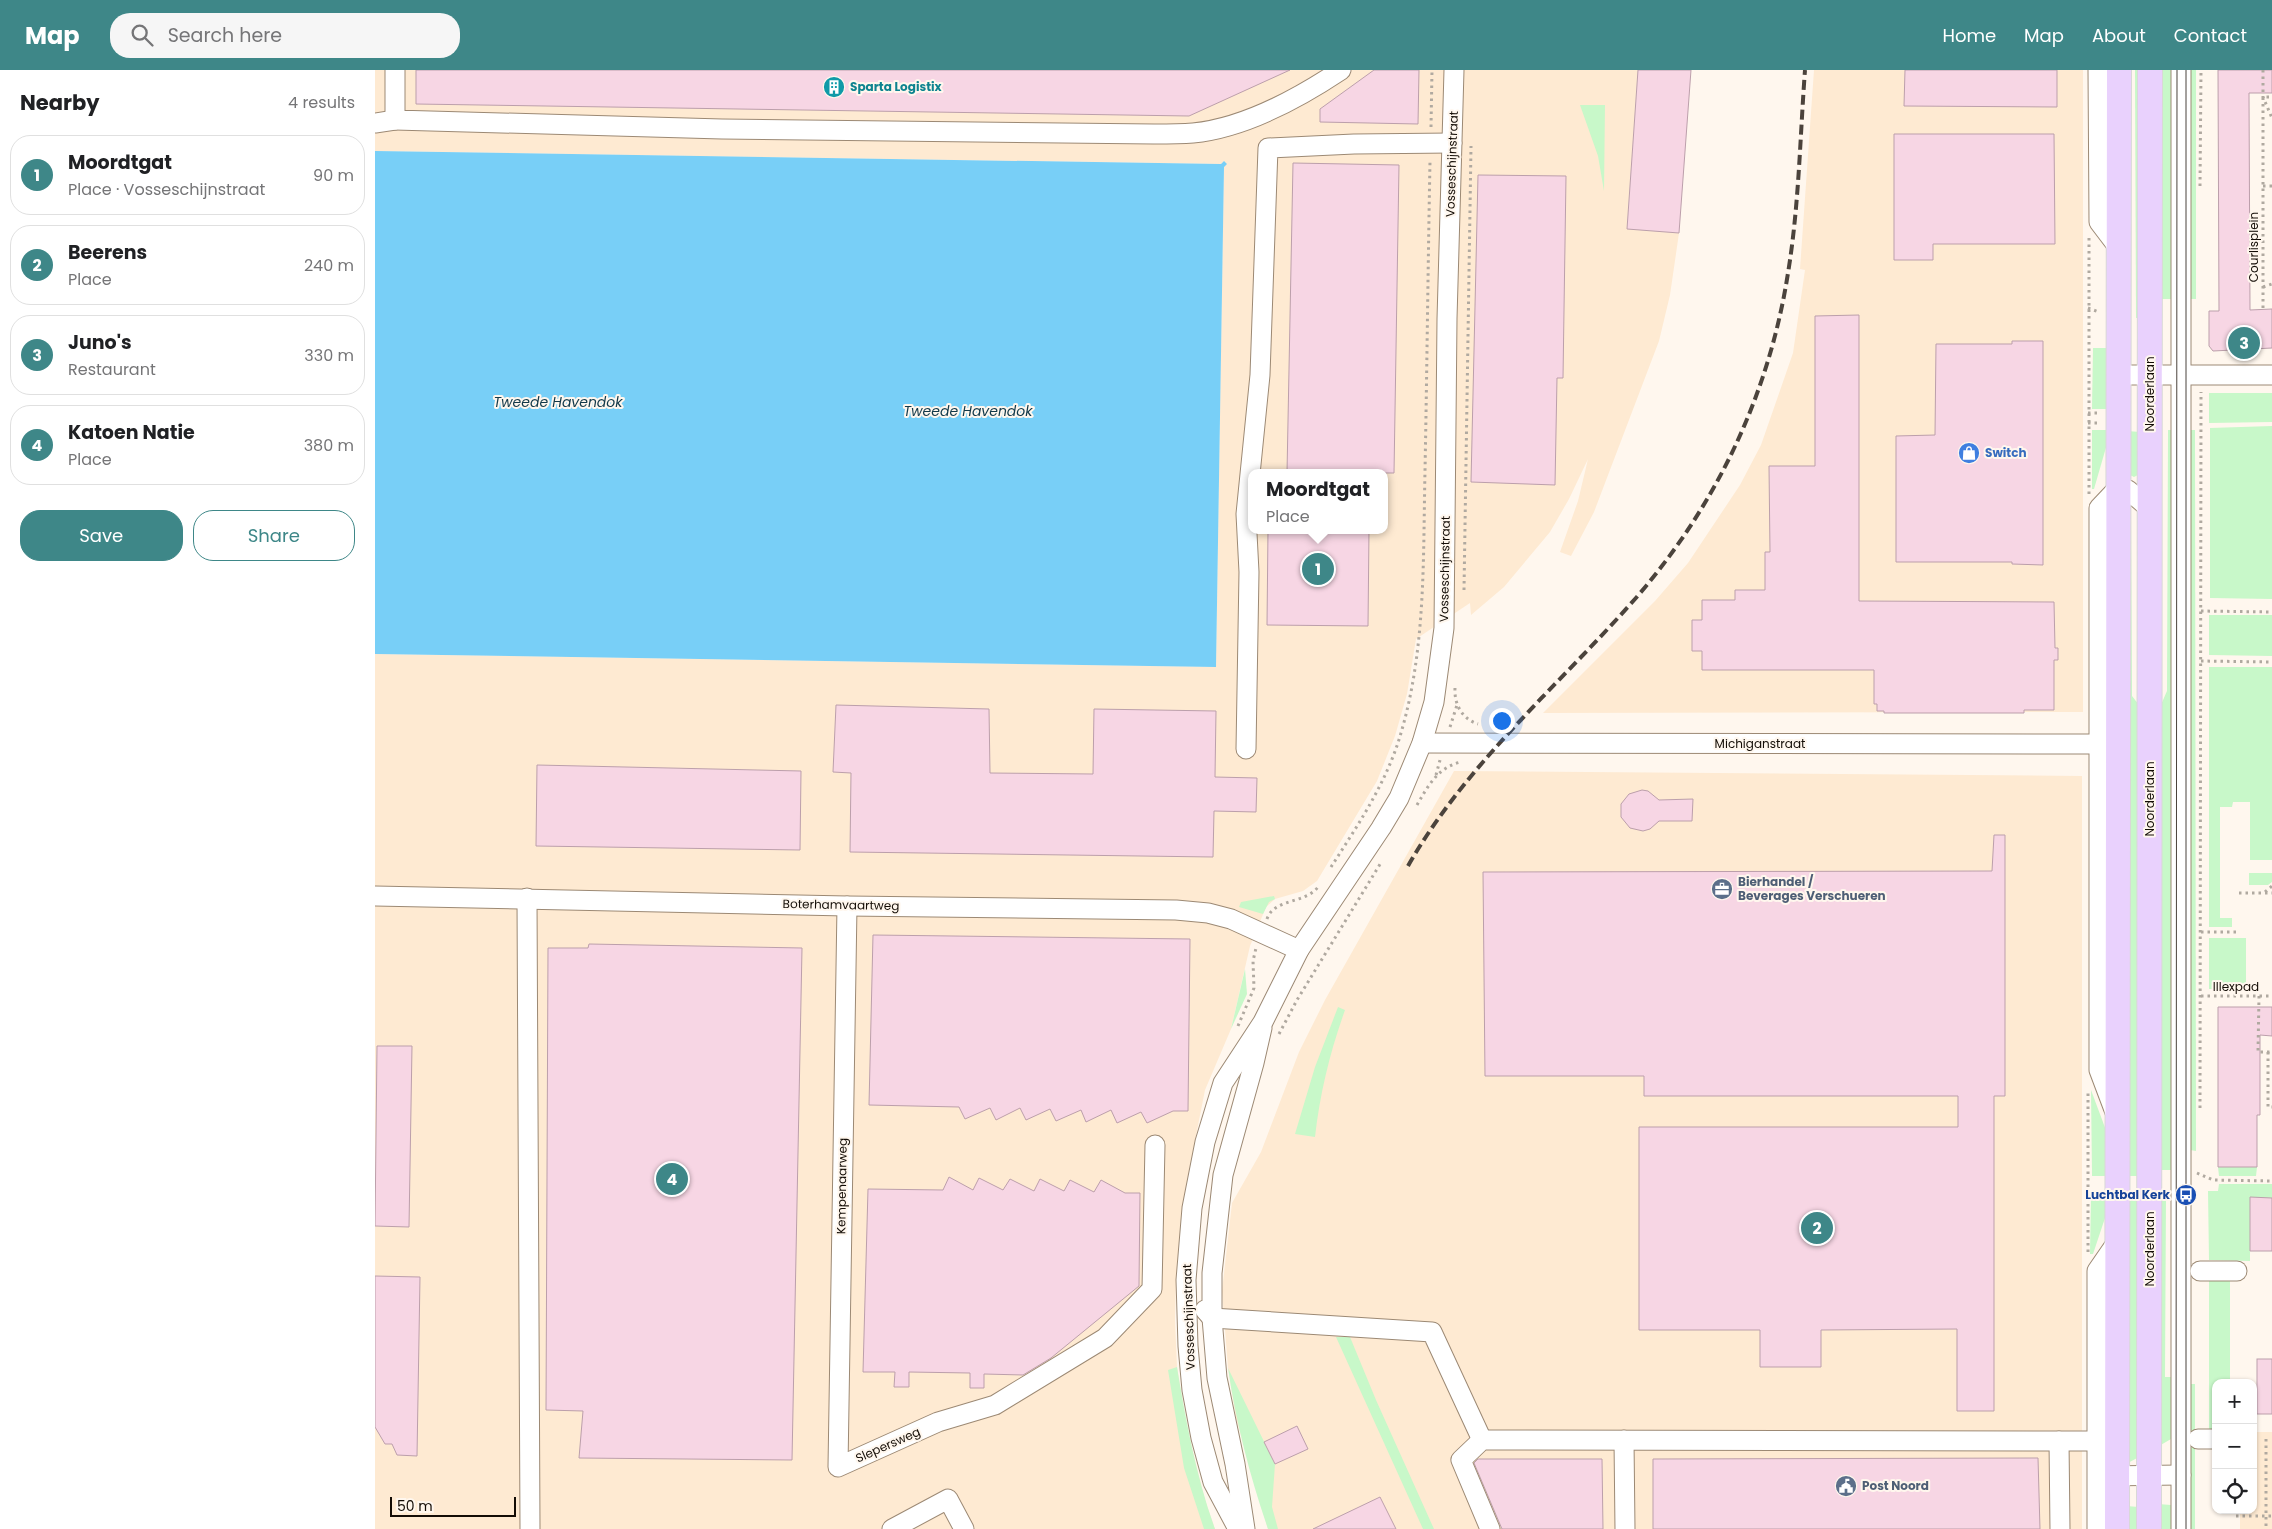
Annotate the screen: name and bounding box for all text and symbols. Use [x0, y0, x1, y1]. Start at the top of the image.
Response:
search box [110, 13, 460, 58]
text: Map [25, 19, 80, 52]
icon: search [128, 21, 156, 49]
text: Search here [168, 22, 282, 49]
text: Home [1942, 23, 1996, 48]
text: Map [2024, 23, 2064, 48]
text: About [2092, 23, 2146, 48]
text: Contact [2174, 23, 2247, 48]
building icon: Sparta Logistix [822, 75, 846, 99]
place label: Sparta Logistix [850, 78, 943, 95]
text: Nearby [20, 88, 100, 117]
text: 4 results [288, 91, 355, 114]
street label: Vosseschijnstraat [1441, 111, 1462, 217]
text: Moordtgat [68, 149, 172, 176]
text: 1 [34, 164, 40, 187]
text: 90 m [313, 164, 354, 187]
text: Place · Vosseschijnstraat [68, 178, 265, 201]
street label: Courlisplein [2245, 212, 2262, 282]
text: Beerens [68, 239, 147, 266]
text: 2 [32, 254, 42, 277]
text: 240 m [304, 254, 354, 277]
text: Place [68, 268, 112, 291]
pin: 3 [2228, 324, 2260, 362]
text: Juno's [68, 329, 132, 356]
text: 3 [32, 344, 42, 367]
text: 330 m [304, 344, 354, 367]
street label: Noorderlaan [2141, 356, 2158, 432]
text: Restaurant [68, 358, 156, 381]
water label: Tweede Havendok [494, 392, 623, 412]
water label: Tweede Havendok [904, 401, 1033, 421]
text: Katoen Natie [68, 419, 195, 446]
text: 4 [32, 434, 42, 457]
text: 380 m [304, 434, 354, 457]
shop icon: Switch [1957, 441, 1981, 465]
place label: Switch [1985, 444, 2027, 461]
text: Place [68, 448, 112, 471]
popup [1248, 469, 1388, 534]
text: Moordtgat [1266, 476, 1370, 503]
text: Place [1266, 505, 1310, 528]
button: Save [20, 510, 183, 561]
button: Share [193, 510, 355, 561]
street label: Vosseschijnstraat [1435, 516, 1454, 622]
pin: 1 [1302, 550, 1334, 588]
your location [1489, 708, 1515, 734]
street label: Michiganstraat [1715, 735, 1805, 752]
street label: Noorderlaan [2141, 761, 2158, 837]
place label: Bierhandel / Beverages Verschueren [1738, 873, 1886, 904]
office icon: Bierhandel / Beverages Verschueren [1710, 877, 1734, 901]
street label: Boterhamvaartweg [783, 895, 899, 914]
street label: Illexpad [2213, 978, 2259, 995]
street label: Kempenaarweg [832, 1138, 851, 1234]
pin: 4 [656, 1160, 688, 1198]
bus stop icon: Luchtbal Kerk [2174, 1183, 2198, 1207]
place label: Luchtbal Kerk [2085, 1186, 2171, 1203]
pin: 2 [1801, 1209, 1833, 1247]
street label: Noorderlaan [2141, 1211, 2158, 1287]
street label: Vosseschijnstraat [1178, 1264, 1199, 1370]
map controls [2212, 1379, 2257, 1514]
button: + [2212, 1379, 2257, 1424]
street label: Slepersweg [853, 1423, 923, 1466]
button: − [2212, 1424, 2257, 1469]
button: locate [2212, 1469, 2257, 1514]
public building icon: Post Noord [1834, 1474, 1858, 1498]
place label: Post Noord [1862, 1477, 1929, 1494]
scale bar [390, 1494, 516, 1517]
text: 50 m [397, 1496, 433, 1516]

